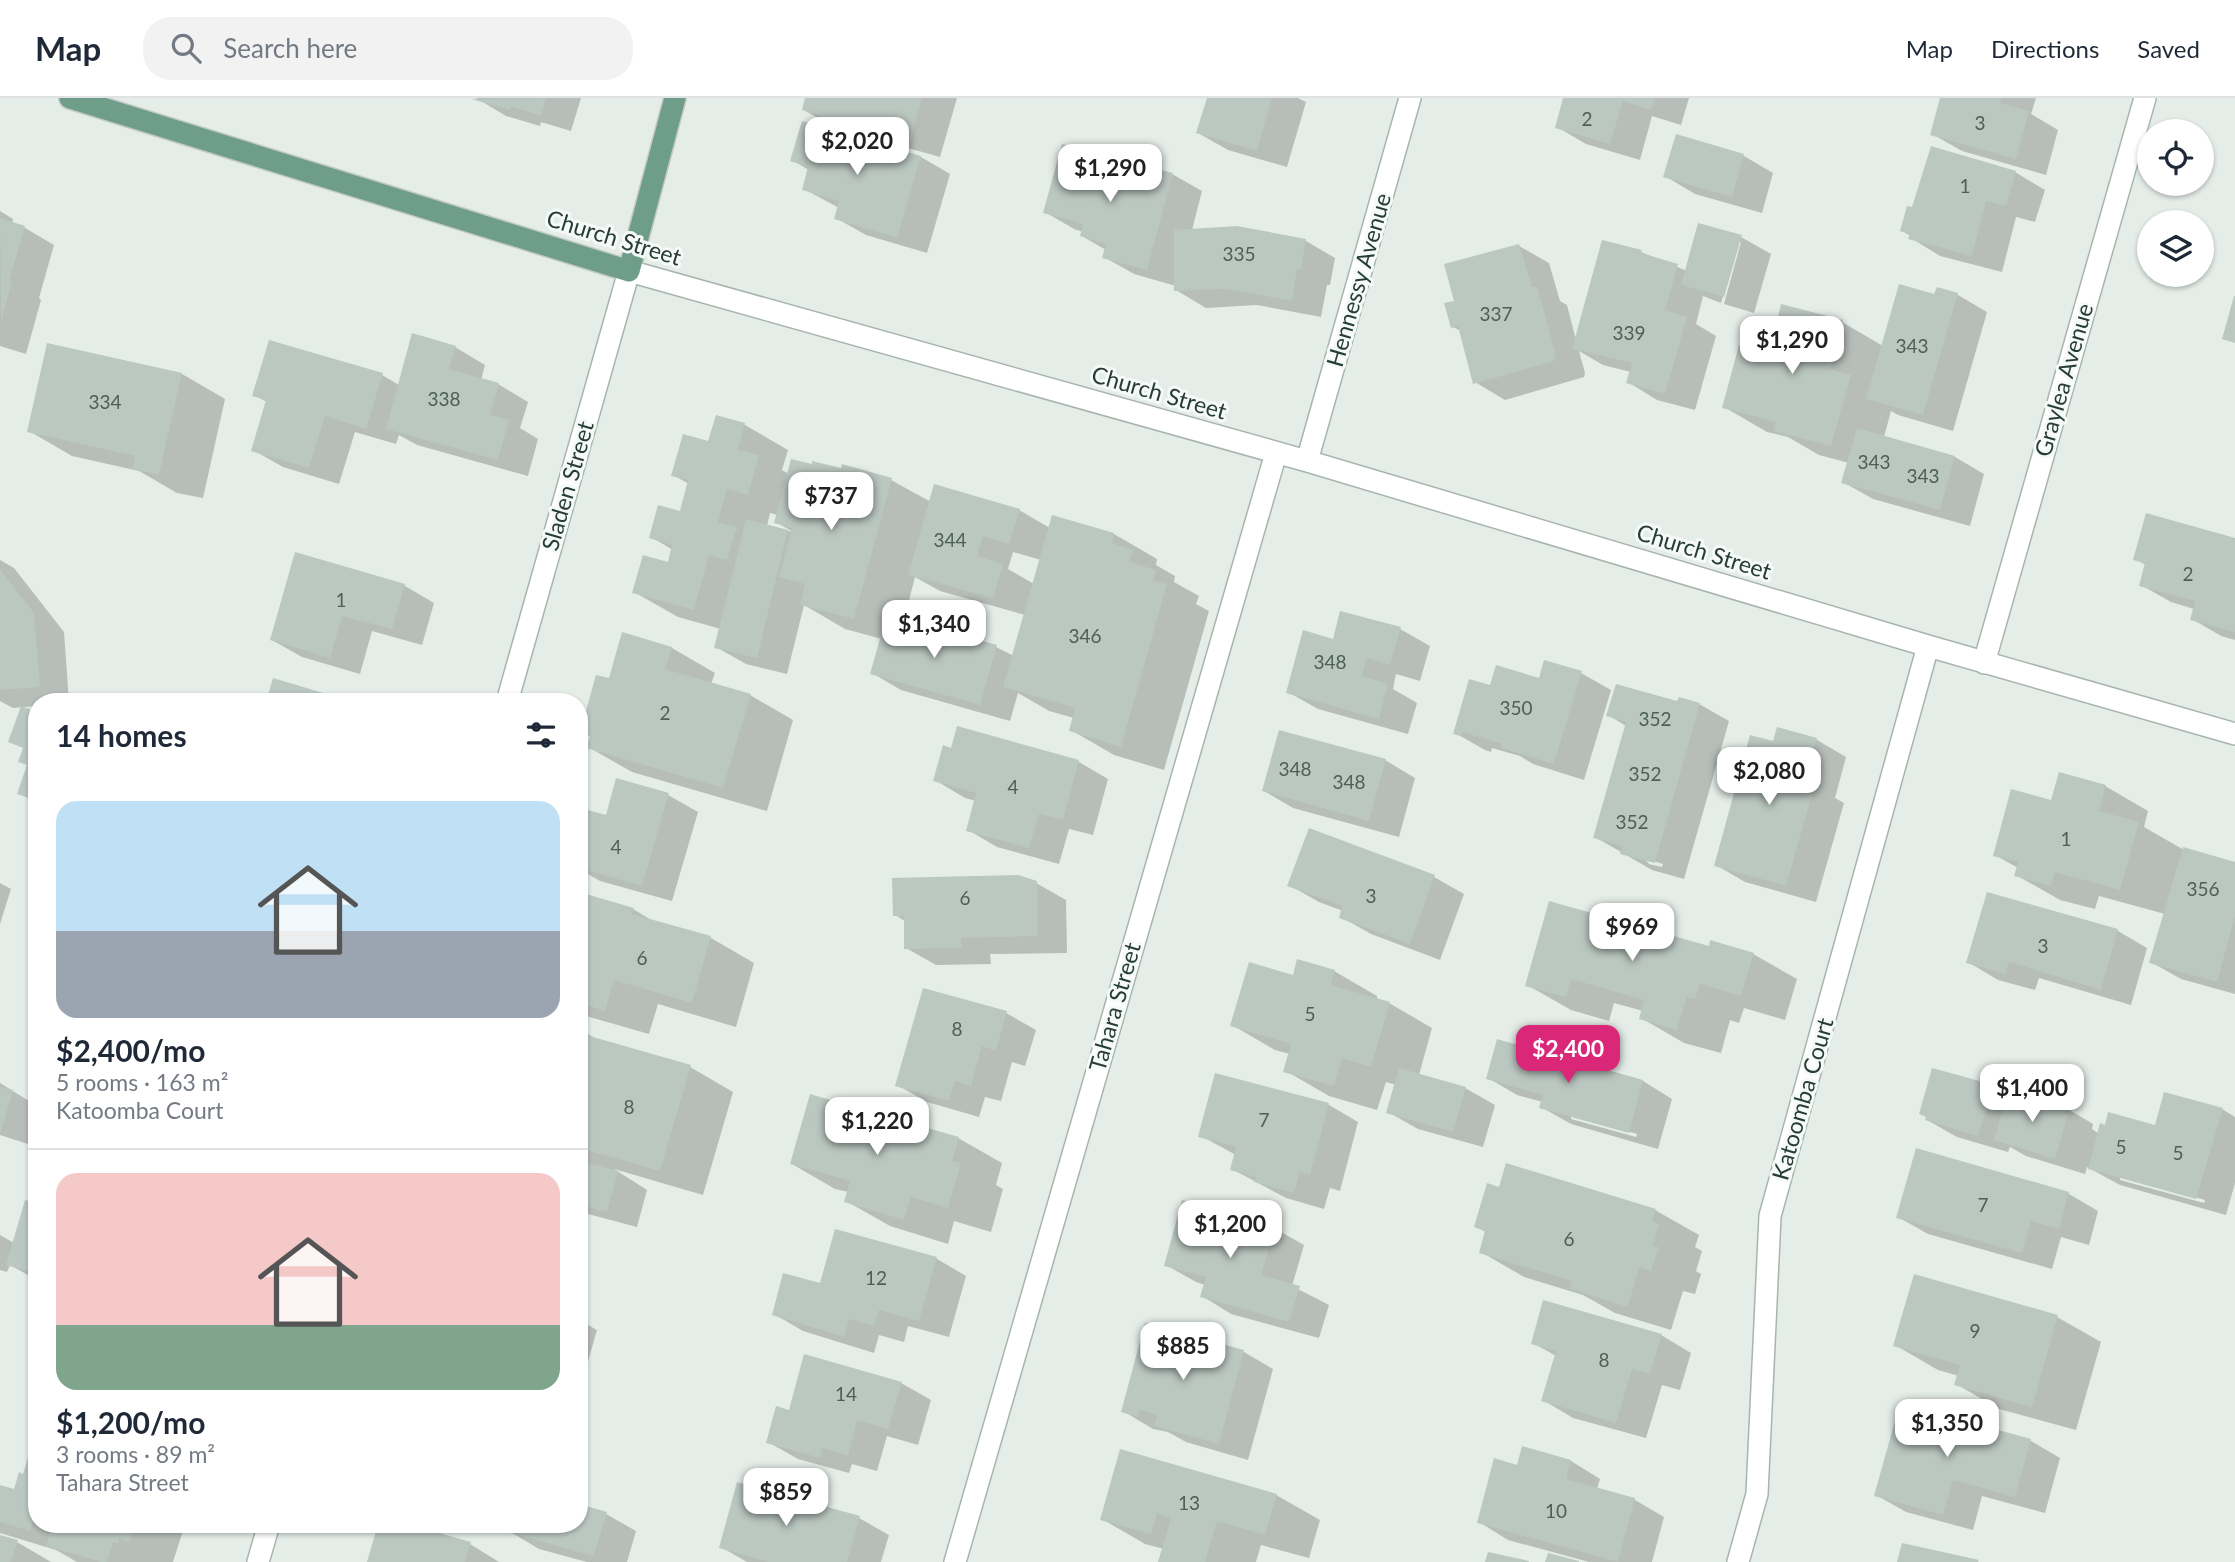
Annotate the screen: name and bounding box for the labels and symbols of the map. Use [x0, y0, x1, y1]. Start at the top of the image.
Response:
house number: 2 [1581, 107, 1593, 130]
house number: 3 [1974, 111, 1986, 134]
pin: $2,020 [800, 118, 914, 177]
pin: $1,290 [1053, 144, 1167, 204]
house number: 1 [1959, 174, 1971, 197]
street label: Hennessy Avenue [1320, 190, 1396, 370]
street label: Church Street [544, 203, 686, 271]
house number: 335 [1222, 242, 1256, 265]
street label: Graylea Avenue [2028, 300, 2098, 460]
house number: 337 [1479, 302, 1513, 325]
pin: $1,290 [1735, 316, 1849, 376]
house number: 339 [1612, 321, 1646, 344]
house number: 343 [1895, 334, 1929, 357]
street label: Church Street [1089, 359, 1231, 425]
house number: 338 [427, 387, 461, 410]
house number: 334 [88, 390, 122, 413]
street label: Sladen Street [535, 417, 599, 554]
house number: 343 [1857, 450, 1891, 473]
house number: 343 [1906, 464, 1940, 487]
pin: $737 [790, 472, 872, 532]
street label: Church Street [1634, 517, 1776, 585]
house number: 344 [933, 528, 967, 551]
house number: 2 [2182, 562, 2194, 585]
house number: 1 [335, 588, 347, 611]
pin: $1,340 [877, 601, 991, 660]
house number: 346 [1068, 624, 1102, 647]
house number: 348 [1313, 650, 1347, 673]
house number: 350 [1499, 696, 1533, 719]
house number: 2 [659, 701, 671, 724]
house number: 352 [1638, 707, 1672, 730]
pin: $2,080 [1712, 748, 1826, 807]
house number: 348 [1278, 757, 1312, 780]
house number: 352 [1628, 762, 1662, 785]
house number: 348 [1332, 770, 1366, 793]
house number: 4 [1007, 775, 1019, 798]
house number: 352 [1615, 810, 1649, 833]
house number: 1 [2060, 827, 2072, 850]
house number: 4 [610, 835, 622, 858]
house number: 356 [2186, 877, 2220, 900]
house number: 3 [1365, 884, 1377, 907]
house number: 6 [959, 886, 971, 909]
pin: $969 [1591, 904, 1673, 963]
house number: 3 [2037, 934, 2049, 957]
street label: Tahara Street [1082, 938, 1146, 1074]
house number: 6 [636, 946, 648, 969]
house number: 5 [1304, 1002, 1316, 1025]
street label: Katoomba Court [1766, 1014, 1839, 1183]
house number: 8 [951, 1017, 963, 1040]
pin: $2,400 [1511, 1026, 1625, 1085]
pin: $1,400 [1975, 1065, 2089, 1124]
house number: 8 [623, 1095, 635, 1118]
pin: $1,220 [820, 1098, 934, 1157]
house number: 7 [1258, 1108, 1270, 1131]
house number: 5 [2115, 1135, 2127, 1158]
house number: 5 [2172, 1141, 2184, 1164]
house number: 7 [1977, 1193, 1989, 1216]
pin: $1,200 [1173, 1200, 1287, 1260]
house number: 6 [1563, 1227, 1575, 1250]
house number: 12 [865, 1266, 887, 1289]
house number: 9 [1969, 1319, 1981, 1342]
pin: $885 [1142, 1322, 1224, 1382]
house number: 8 [1598, 1348, 1610, 1371]
house number: 14 [835, 1382, 857, 1405]
pin: $1,350 [1890, 1400, 2004, 1459]
pin: $859 [745, 1468, 827, 1528]
house number: 13 [1178, 1491, 1200, 1514]
house number: 10 [1545, 1499, 1567, 1522]

